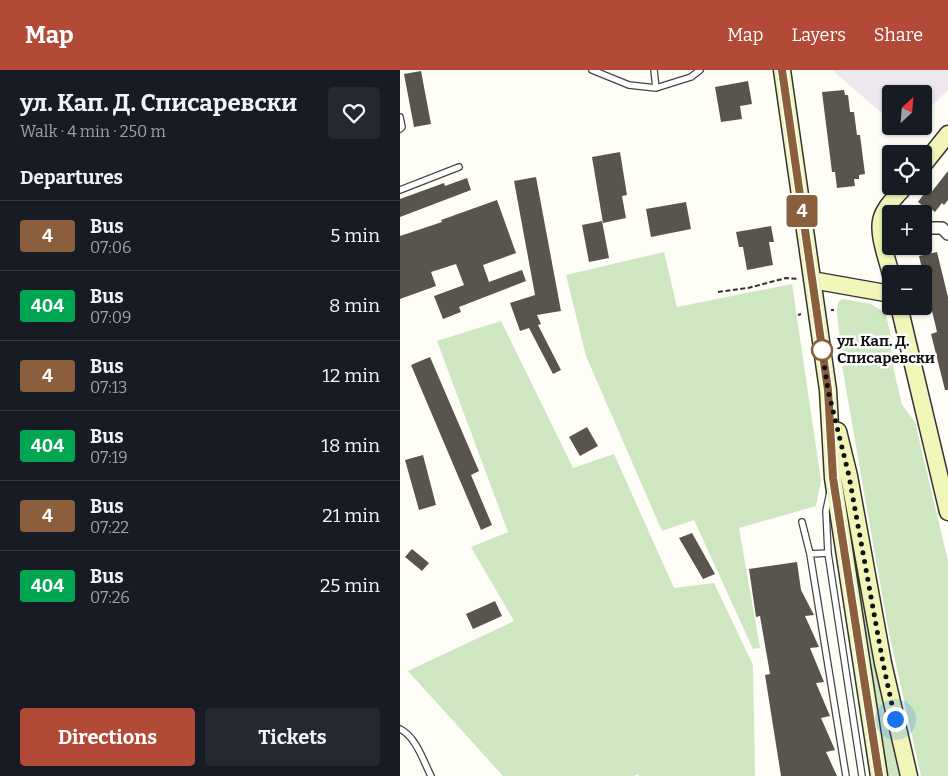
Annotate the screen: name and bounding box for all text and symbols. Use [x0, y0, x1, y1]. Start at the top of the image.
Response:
text: Map [25, 21, 74, 49]
text: Map [727, 24, 763, 46]
text: Layers [791, 24, 846, 46]
text: Share [874, 24, 923, 46]
north arrow [882, 85, 932, 135]
map controls [882, 85, 932, 315]
button: heart [328, 87, 380, 139]
text: ул. Кап. Д. Списаревски [20, 89, 297, 117]
text: Walk · 4 min · 250 m [20, 122, 166, 141]
button: locate [882, 145, 932, 195]
text: Departures [20, 166, 123, 189]
line badge: 4 [786, 195, 818, 227]
text: 4 [797, 200, 807, 222]
button: + [882, 205, 932, 255]
text: Bus [90, 215, 124, 238]
text: 5 min [330, 224, 380, 247]
text: 4 [42, 225, 53, 247]
text: 07:06 [90, 238, 131, 257]
button: − [882, 265, 932, 315]
text: Bus [90, 285, 124, 308]
text: 8 min [329, 294, 380, 317]
text: 404 [31, 295, 64, 317]
text: 07:09 [90, 308, 131, 327]
place label: ул. Кап. Д. Списаревски [836, 332, 935, 367]
marker: ул. Кап. Д. Списаревски [811, 339, 833, 361]
text: Bus [90, 355, 124, 378]
text: 12 min [322, 364, 380, 387]
text: 4 [42, 365, 53, 387]
text: 07:13 [90, 378, 127, 397]
text: Bus [90, 425, 124, 448]
text: 18 min [321, 434, 380, 457]
text: 404 [31, 435, 64, 457]
text: 07:19 [90, 448, 128, 467]
text: Bus [90, 495, 124, 518]
text: 21 min [322, 504, 380, 527]
text: 4 [42, 505, 53, 527]
text: 07:22 [90, 518, 129, 537]
text: Bus [90, 565, 124, 588]
text: 25 min [320, 574, 380, 597]
text: 404 [31, 575, 64, 597]
text: 07:26 [90, 588, 130, 607]
your location [883, 707, 908, 732]
button: Directions [20, 708, 195, 766]
button: Tickets [205, 708, 380, 766]

